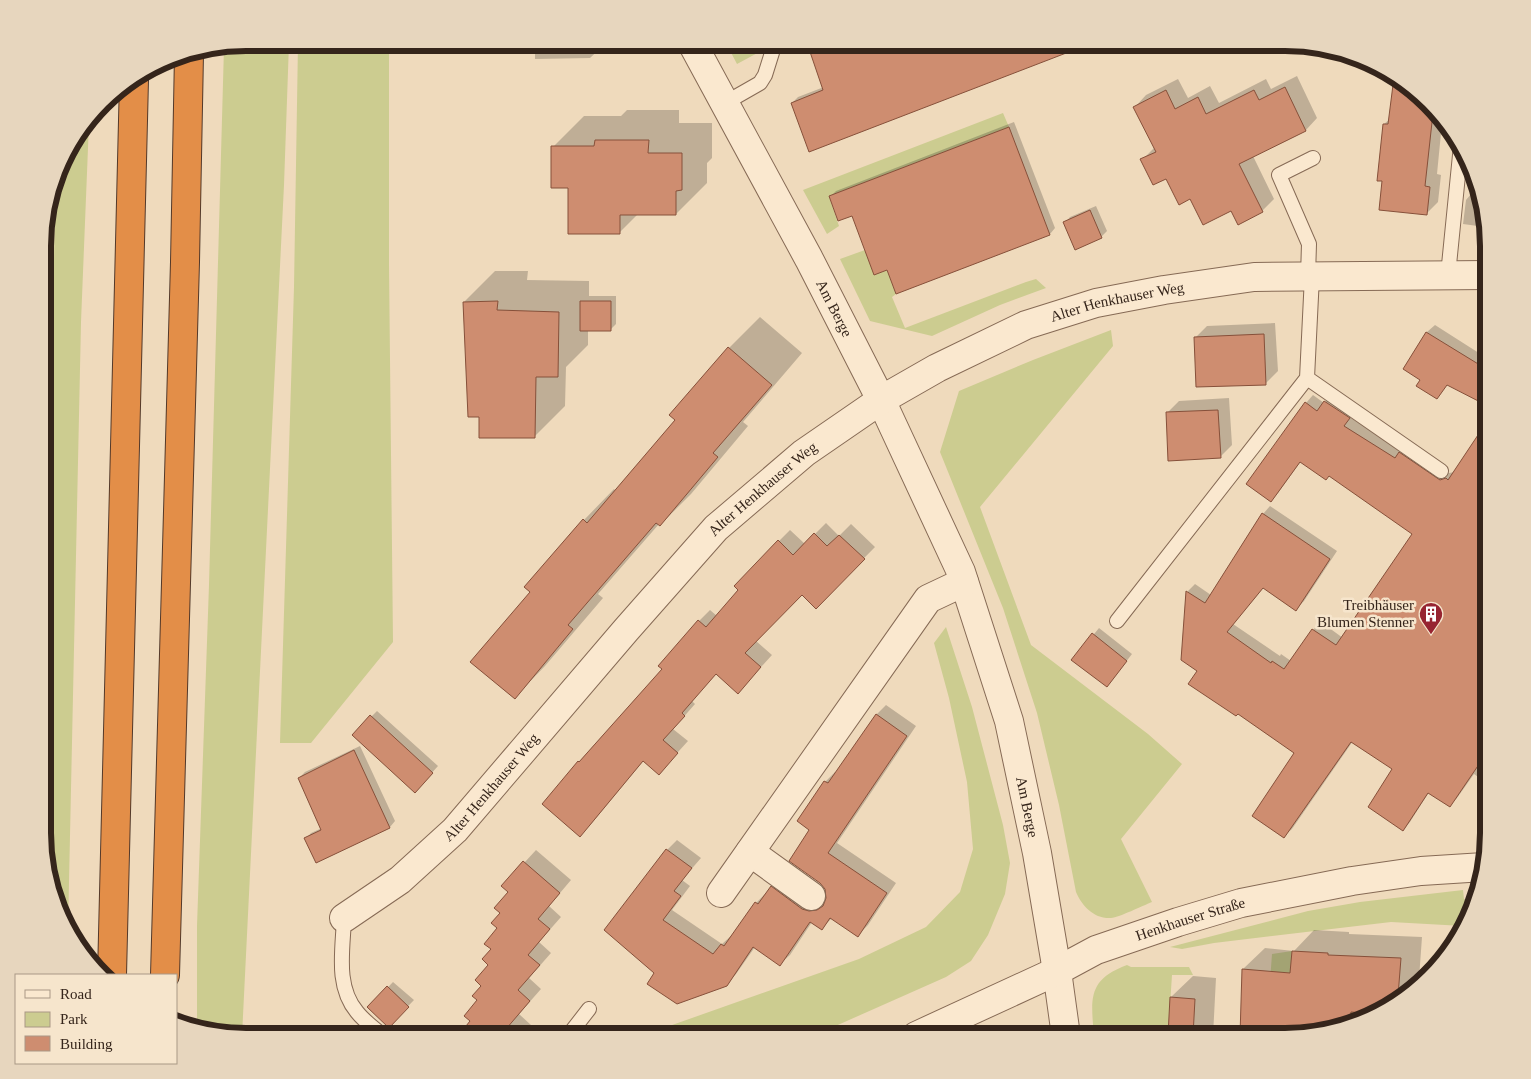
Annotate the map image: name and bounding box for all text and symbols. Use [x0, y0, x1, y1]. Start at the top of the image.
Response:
street label: Am Berge [813, 277, 856, 340]
street label: Alter Henkhauser Weg [1048, 279, 1186, 325]
street label: Alter Henkhauser Weg [705, 438, 820, 539]
place label: Treibhäuser Blumen Stenner [1317, 597, 1414, 630]
building icon: Treibhäuser Blumen Stenner [1418, 601, 1444, 635]
street label: Alter Henkhauser Weg [440, 730, 542, 844]
street label: Am Berge [1013, 775, 1042, 839]
street label: Henkhauser Straße [1134, 894, 1247, 944]
legend [15, 974, 178, 1064]
text: Road [60, 986, 92, 1002]
text: Park [60, 1011, 88, 1027]
text: Building [60, 1036, 113, 1052]

